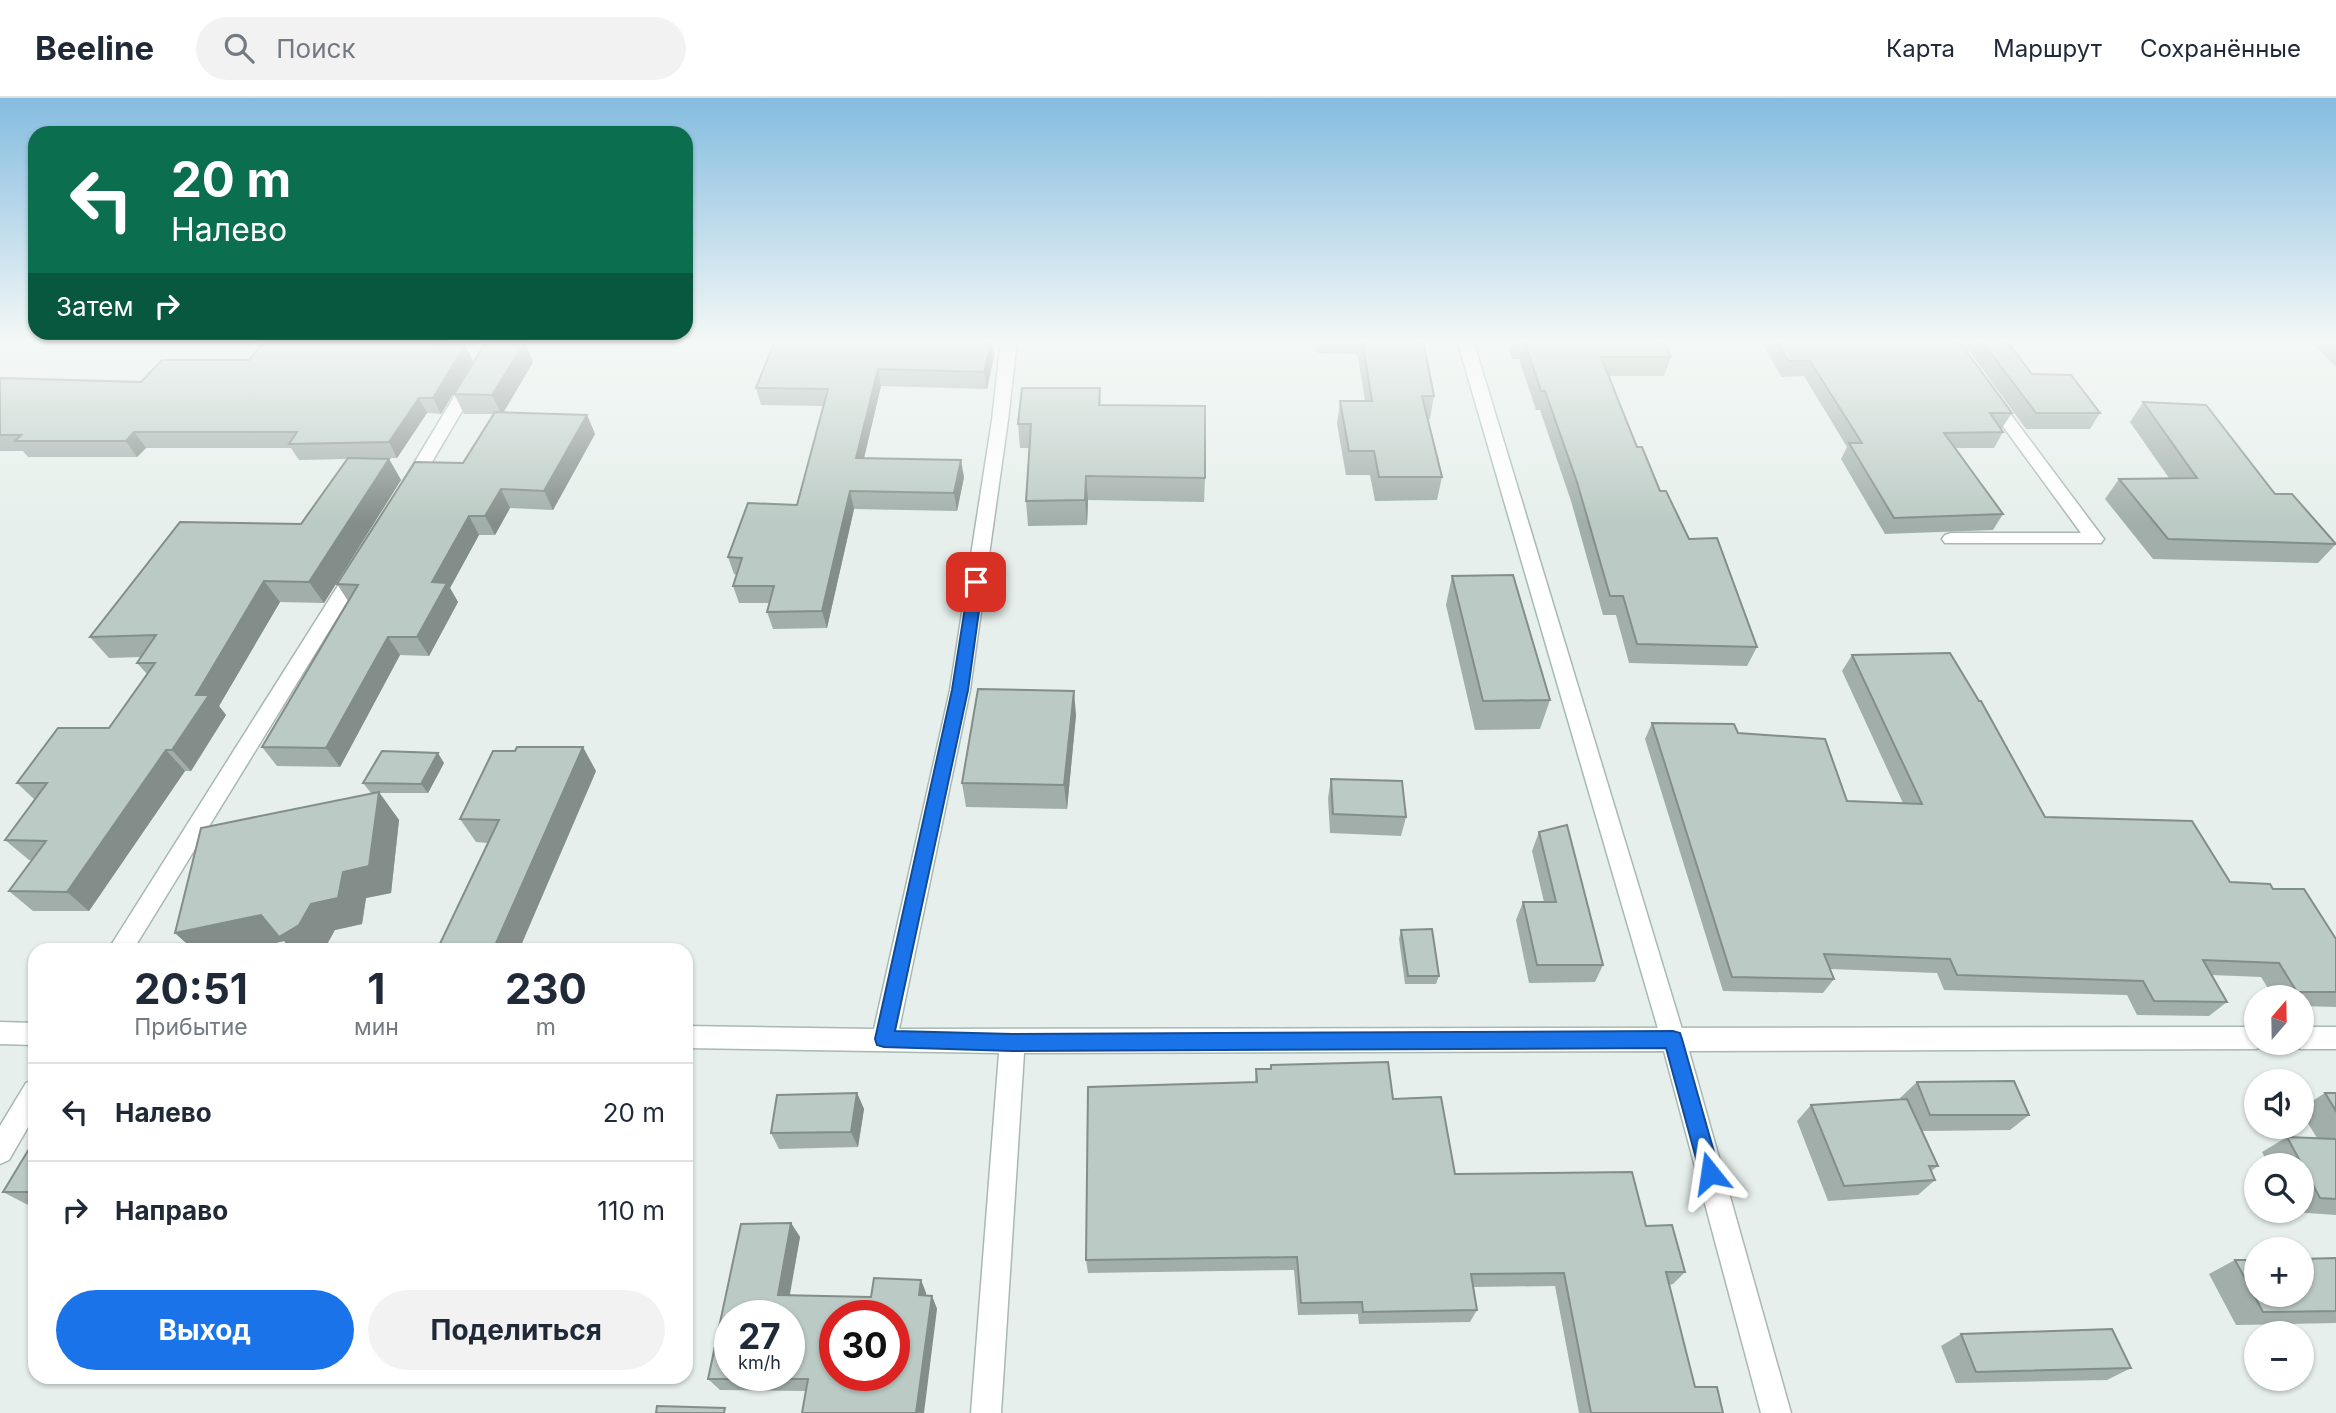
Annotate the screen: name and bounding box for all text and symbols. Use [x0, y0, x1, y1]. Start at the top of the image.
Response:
search box [196, 17, 686, 80]
text: Beeline [35, 28, 154, 68]
icon: search [220, 29, 258, 67]
text: Поиск [276, 33, 355, 64]
text: Карта [1886, 34, 1955, 63]
text: Маршрут [1993, 34, 2102, 63]
text: Сохранённые [2140, 34, 2301, 63]
text: 20 m [171, 150, 291, 209]
icon: left [56, 154, 147, 245]
text: Налево [171, 210, 287, 249]
icon: right [148, 287, 186, 325]
text: Затем [56, 291, 134, 322]
pin [946, 552, 1006, 612]
icon: arrive [957, 563, 995, 601]
text: 20:51 [134, 963, 248, 1014]
text: 1 [367, 963, 385, 1014]
text: 230 [505, 963, 587, 1014]
north arrow [2244, 985, 2314, 1055]
map controls [2244, 985, 2314, 1391]
text: Прибытие [134, 1013, 248, 1041]
text: мин [354, 1013, 399, 1041]
text: m [536, 1013, 556, 1041]
button: sound [2244, 1069, 2314, 1139]
icon: left [56, 1093, 94, 1131]
text: Налево [115, 1097, 212, 1128]
text: 20 m [603, 1097, 665, 1128]
position arrow [1673, 1136, 1747, 1210]
button: search [2244, 1153, 2314, 1223]
icon: right [56, 1191, 94, 1229]
text: Направо [115, 1195, 228, 1226]
text: 110 m [597, 1195, 665, 1226]
button: + [2244, 1237, 2314, 1307]
button: Выход [56, 1290, 354, 1370]
button: Поделиться [368, 1290, 665, 1370]
speed limit sign: 30 [819, 1300, 910, 1391]
text: 27 [738, 1315, 781, 1357]
button: − [2244, 1321, 2314, 1391]
text: km/h [738, 1352, 781, 1373]

